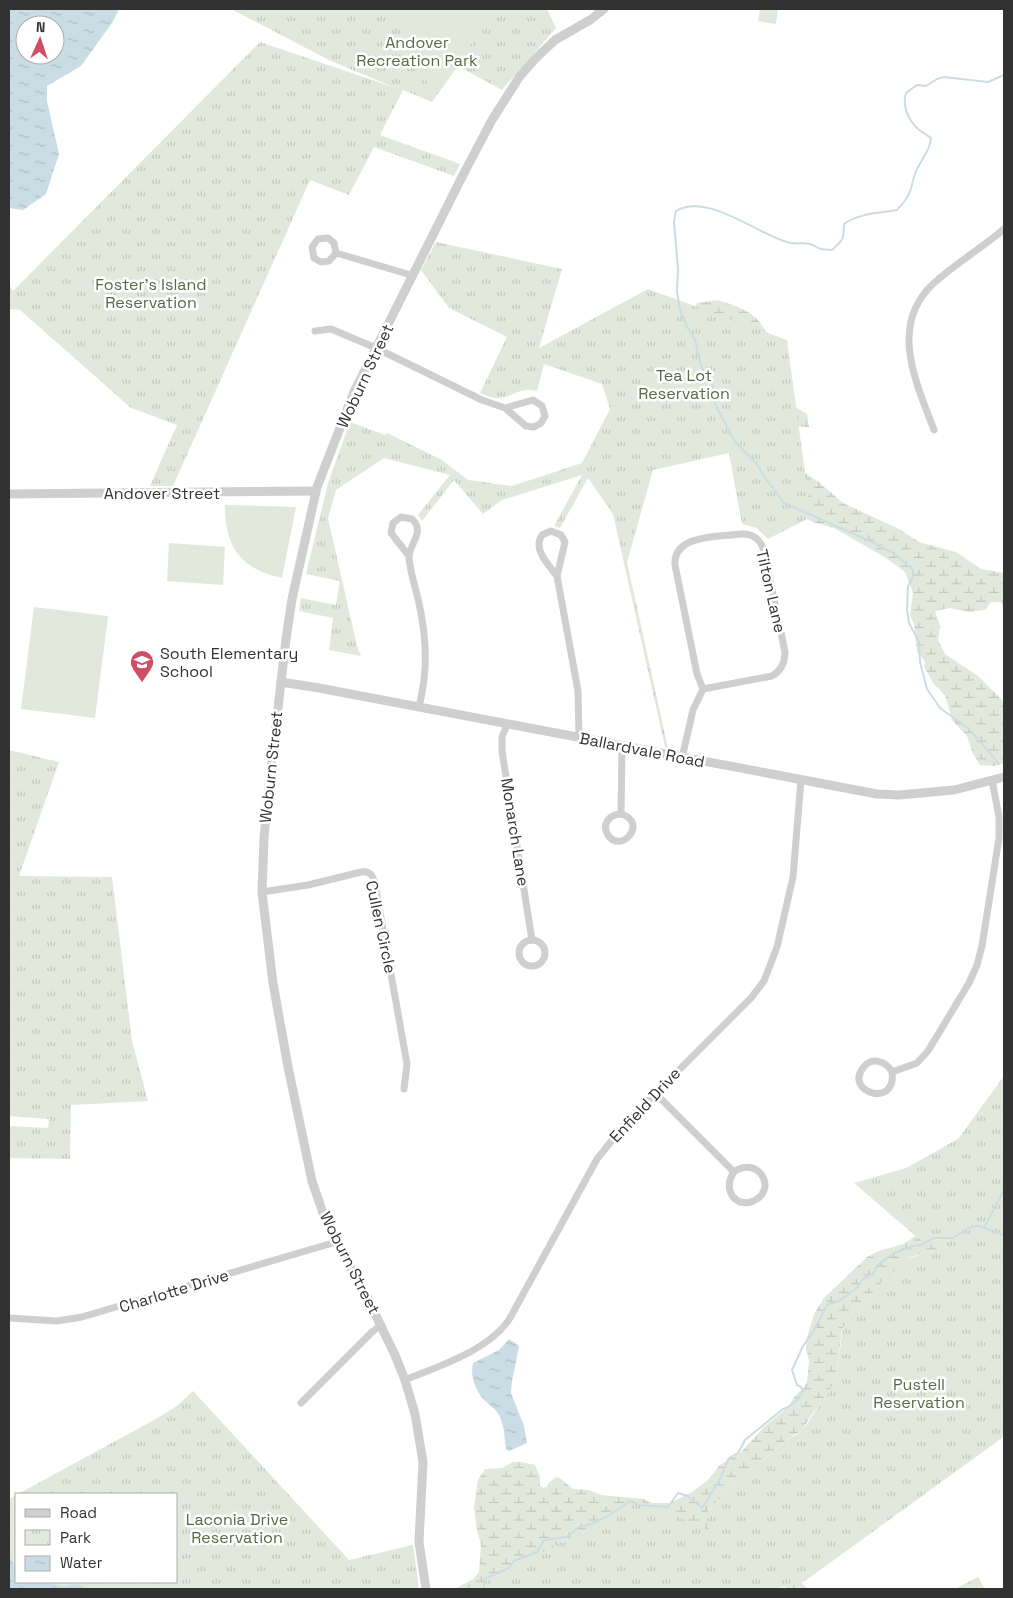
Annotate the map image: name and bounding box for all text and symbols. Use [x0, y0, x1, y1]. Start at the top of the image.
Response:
north arrow [15, 15, 65, 65]
text: N [36, 18, 46, 36]
park label: Andover Recreation Park [356, 32, 478, 71]
park label: Foster's Island Reservation [95, 274, 207, 313]
street label: Woburn Street [332, 321, 398, 431]
park label: Tea Lot Reservation [638, 365, 730, 404]
street label: Andover Street [104, 483, 220, 504]
street label: Tilton Lane [751, 547, 791, 635]
place label: South Elementary School [160, 643, 298, 682]
school or university icon: South Elementary School [129, 649, 155, 683]
street label: Woburn Street [255, 710, 287, 824]
street label: Ballardvale Road [578, 728, 706, 772]
street label: Monarch Lane [496, 776, 534, 888]
street label: Cullen Circle [361, 879, 401, 975]
street label: Enfield Drive [605, 1063, 685, 1147]
street label: Woburn Street [315, 1208, 385, 1318]
street label: Charlotte Drive [117, 1264, 231, 1318]
park label: Pustell Reservation [873, 1374, 965, 1413]
legend [15, 1493, 178, 1583]
text: Road [60, 1503, 97, 1522]
park label: Laconia Drive Reservation [186, 1509, 288, 1548]
text: Park [60, 1528, 91, 1547]
text: Water [60, 1553, 103, 1572]

